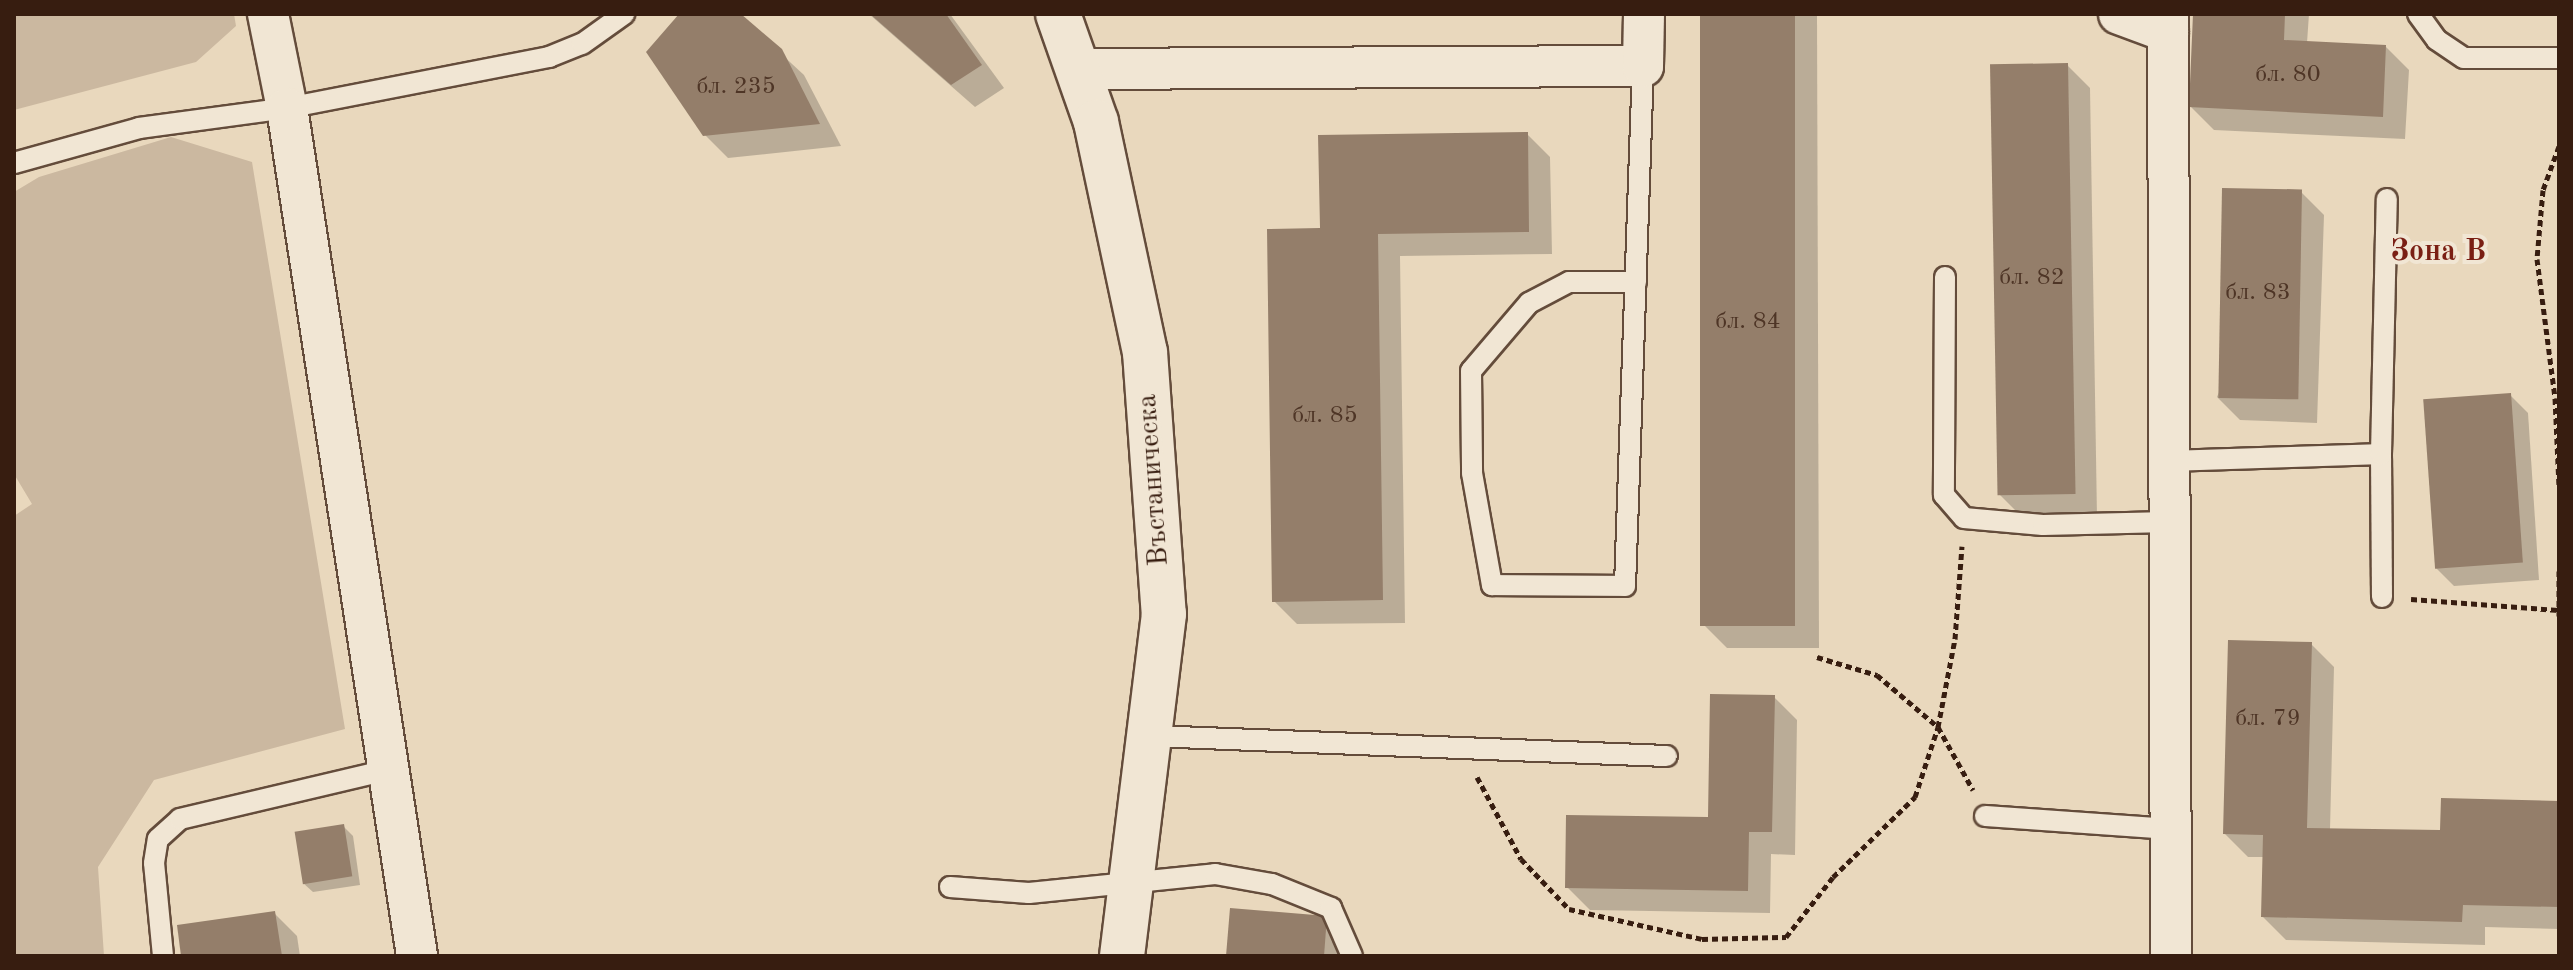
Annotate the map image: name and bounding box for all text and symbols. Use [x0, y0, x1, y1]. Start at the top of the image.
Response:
house number: бл. 80 [2255, 62, 2321, 90]
house number: бл. 235 [696, 74, 776, 102]
district label: Зона В [2390, 234, 2486, 270]
house number: бл. 82 [1999, 265, 2065, 293]
house number: бл. 83 [2225, 280, 2291, 308]
house number: бл. 84 [1715, 309, 1781, 337]
street label: Въстаническа [1131, 393, 1177, 567]
house number: бл. 85 [1292, 403, 1358, 431]
house number: бл. 79 [2235, 706, 2301, 734]

